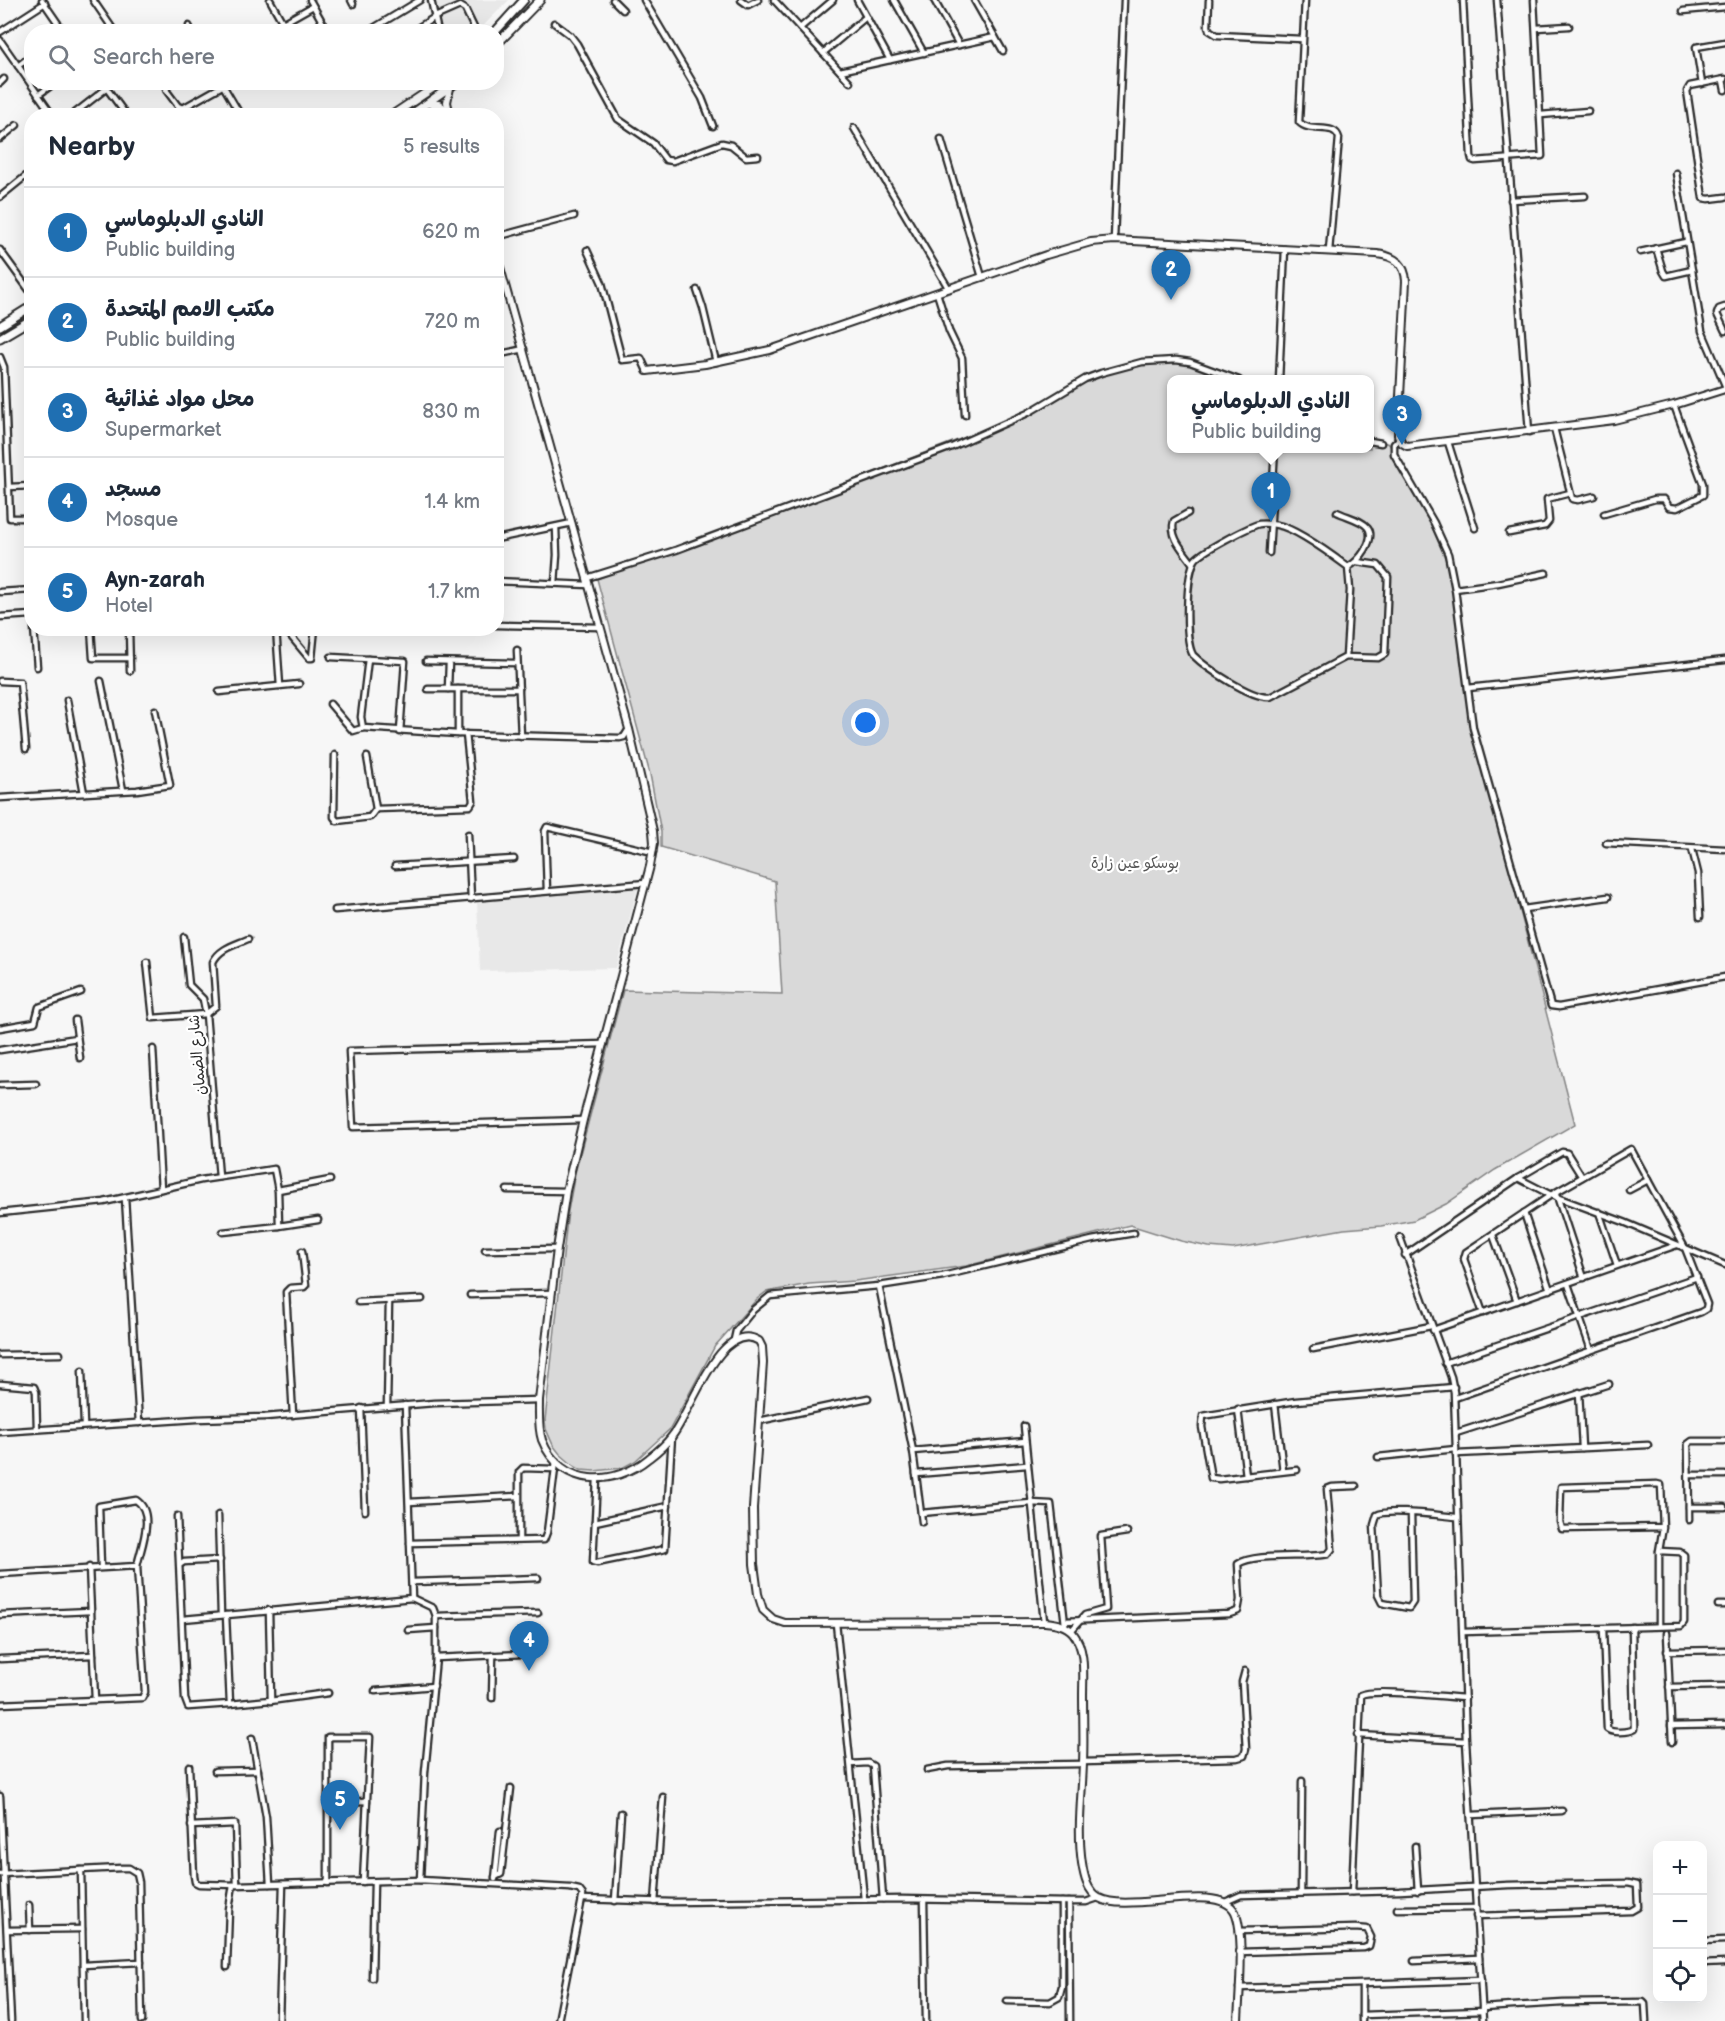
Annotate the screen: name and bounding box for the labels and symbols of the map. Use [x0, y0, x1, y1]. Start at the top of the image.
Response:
pin: 2 [1152, 250, 1190, 300]
pin: 3 [1382, 396, 1422, 445]
pin: 1 [1252, 472, 1290, 522]
your location [851, 708, 880, 737]
park label: بوسكو عين زارة [1091, 854, 1179, 873]
street label: شارع الضمان [185, 1014, 210, 1096]
pin: 4 [510, 1622, 548, 1671]
pin: 5 [320, 1780, 360, 1830]

